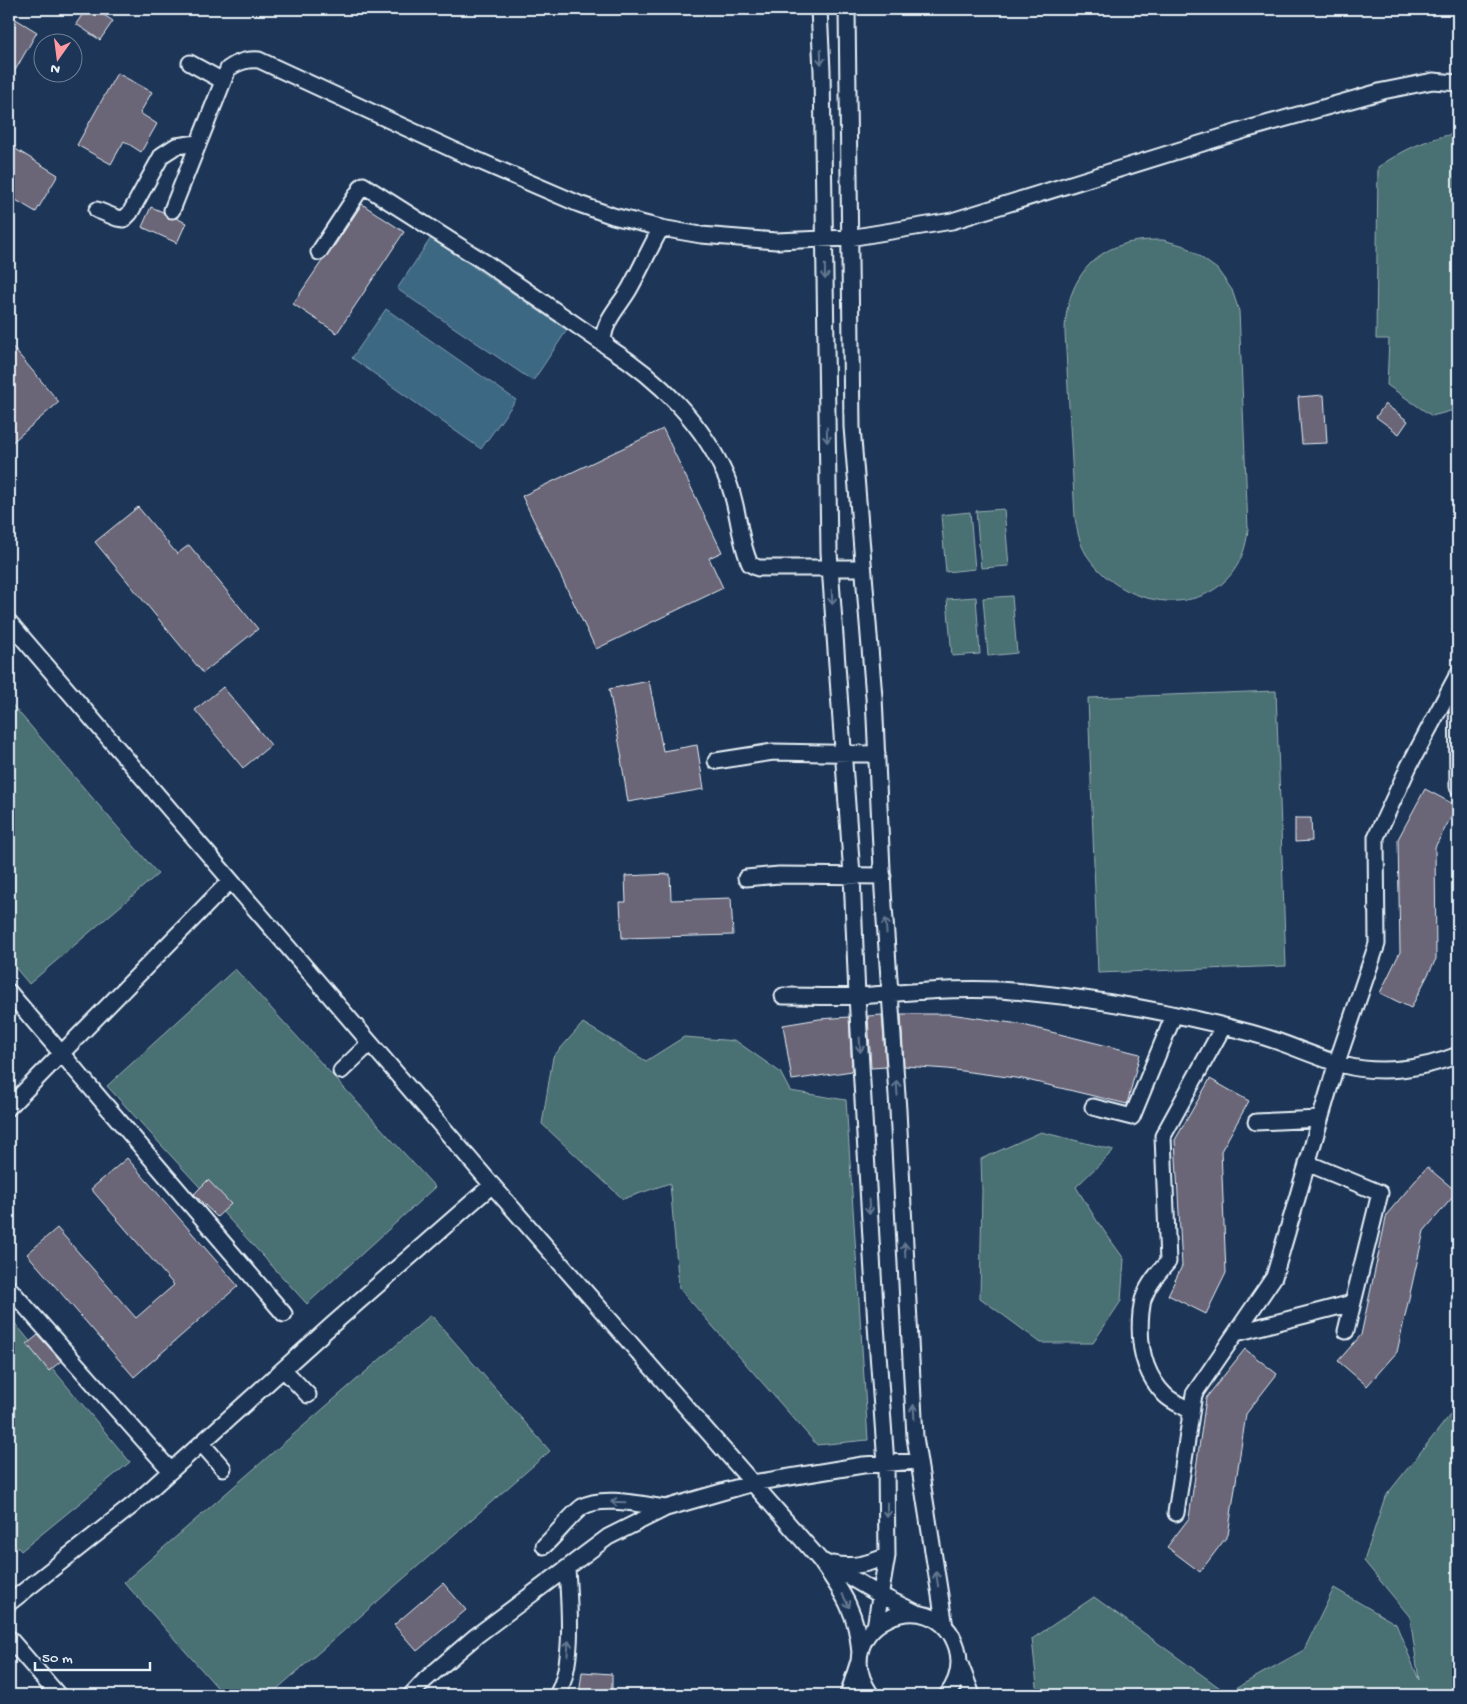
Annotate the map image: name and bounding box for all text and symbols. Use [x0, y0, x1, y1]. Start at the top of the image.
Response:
north arrow [32, 32, 82, 82]
one-way arrow [816, 49, 826, 65]
text: N [49, 59, 62, 78]
one-way arrow [820, 264, 830, 280]
one-way arrow [823, 427, 832, 443]
one-way arrow [827, 589, 836, 605]
one-way arrow [881, 918, 890, 934]
one-way arrow [855, 1036, 864, 1052]
one-way arrow [892, 1080, 901, 1096]
one-way arrow [864, 1199, 873, 1215]
one-way arrow [901, 1242, 910, 1258]
one-way arrow [909, 1405, 918, 1421]
one-way arrow [610, 1498, 626, 1507]
one-way arrow [882, 1502, 891, 1518]
one-way arrow [932, 1572, 942, 1588]
one-way arrow [842, 1593, 851, 1608]
scale bar [35, 1639, 150, 1671]
one-way arrow [564, 1641, 573, 1657]
text: 50 m [42, 1650, 73, 1668]

